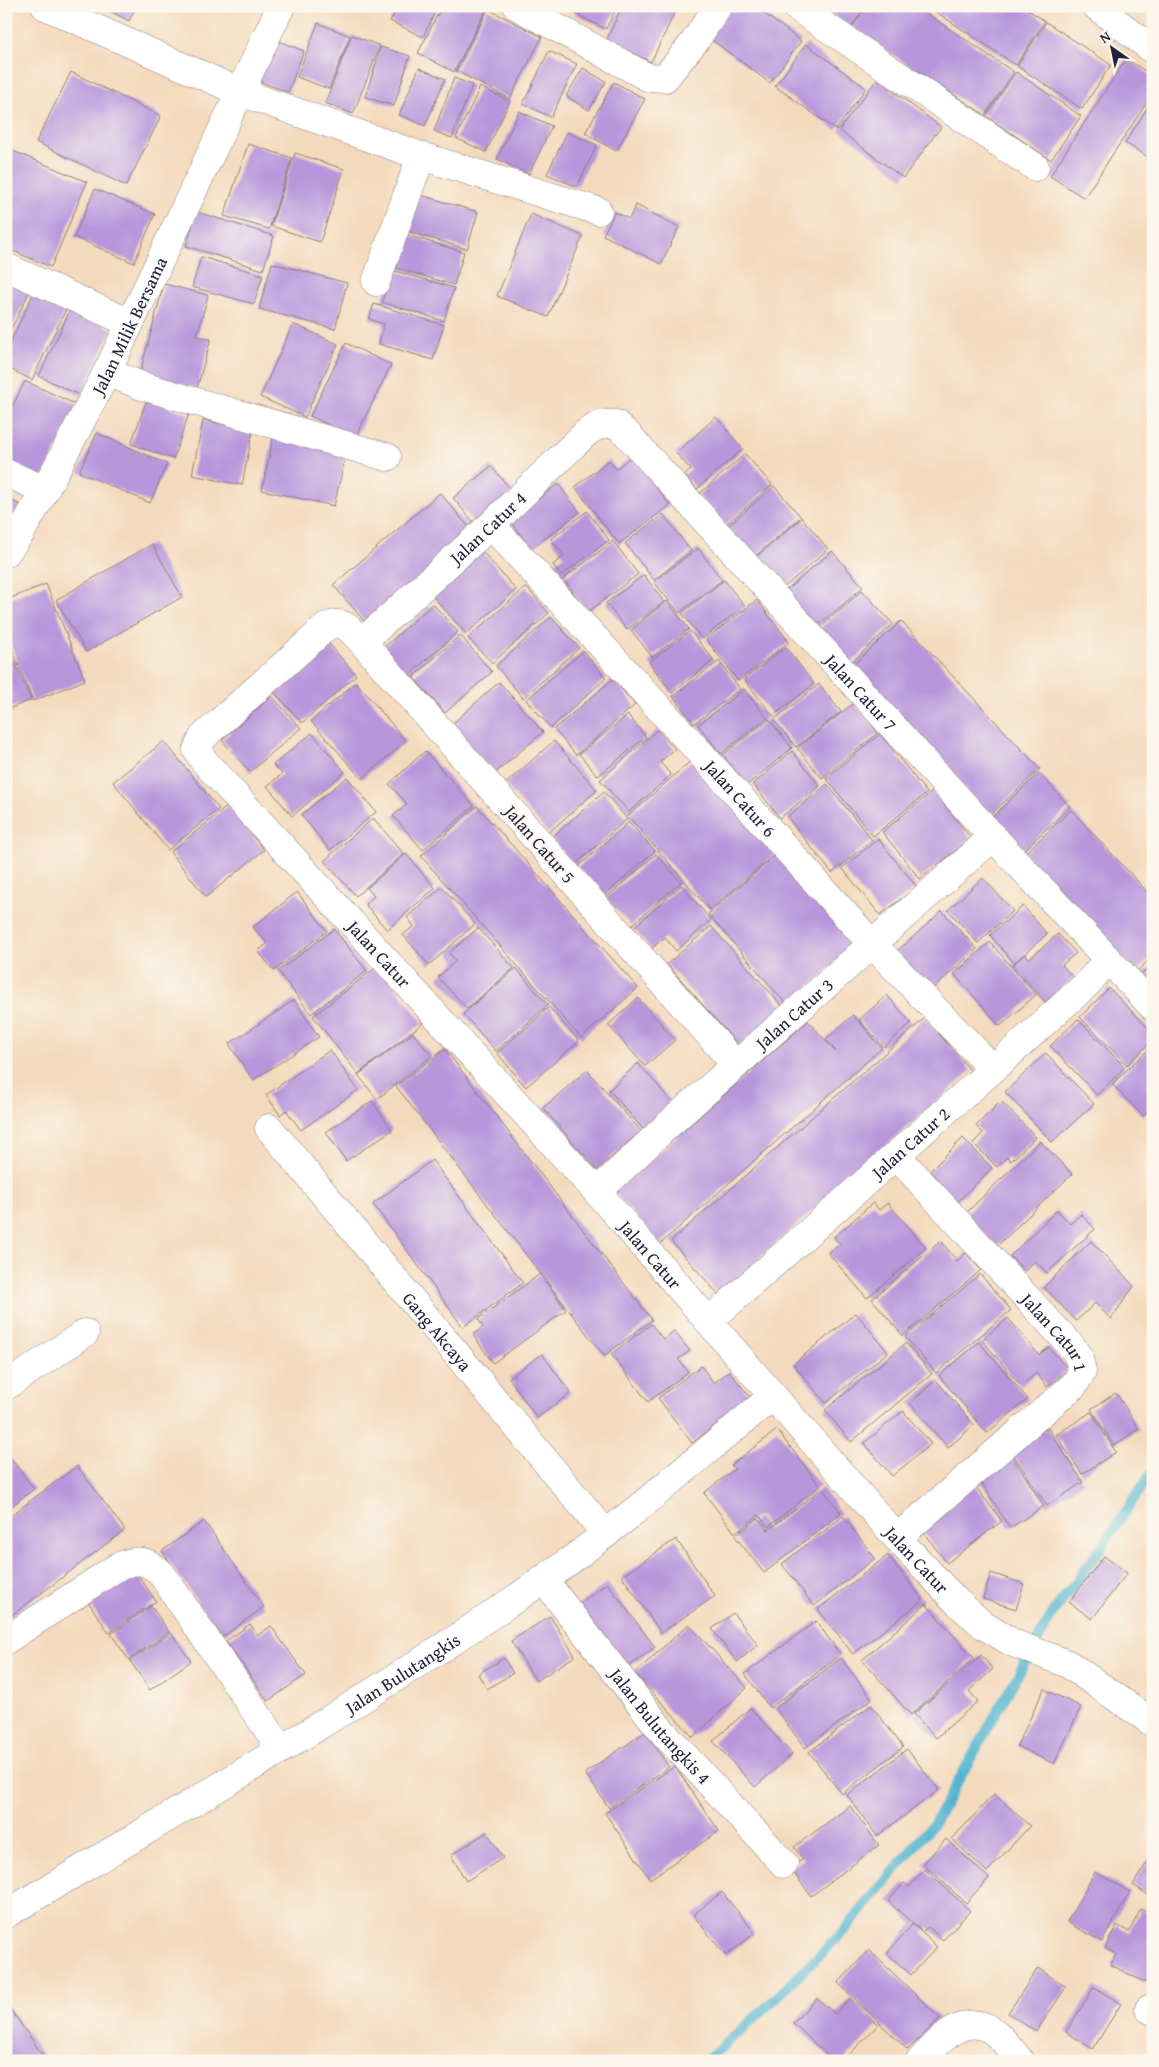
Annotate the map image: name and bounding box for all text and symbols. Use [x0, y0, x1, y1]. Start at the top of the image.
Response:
north arrow [1086, 22, 1136, 72]
text: N [1096, 26, 1115, 48]
street label: Jalan Milik Bersama [83, 252, 174, 401]
street label: Jalan Catur 4 [442, 485, 532, 571]
street label: Jalan Catur 7 [818, 646, 904, 737]
street label: Jalan Catur 6 [697, 752, 783, 843]
street label: Jalan Catur 5 [497, 797, 582, 889]
street label: Jalan Catur [340, 912, 418, 994]
street label: Jalan Catur 3 [748, 971, 839, 1057]
street label: Jalan Catur 2 [864, 1100, 955, 1186]
street label: Jalan Catur [612, 1212, 689, 1295]
street label: Jalan Catur 1 [1014, 1285, 1095, 1374]
street label: Gang Akcaya [397, 1286, 479, 1377]
street label: Jalan Catur [877, 1518, 956, 1600]
street label: Jalan Bulutangkis [338, 1626, 465, 1721]
street label: Jalan Bulutangkis 4 [602, 1660, 717, 1790]

